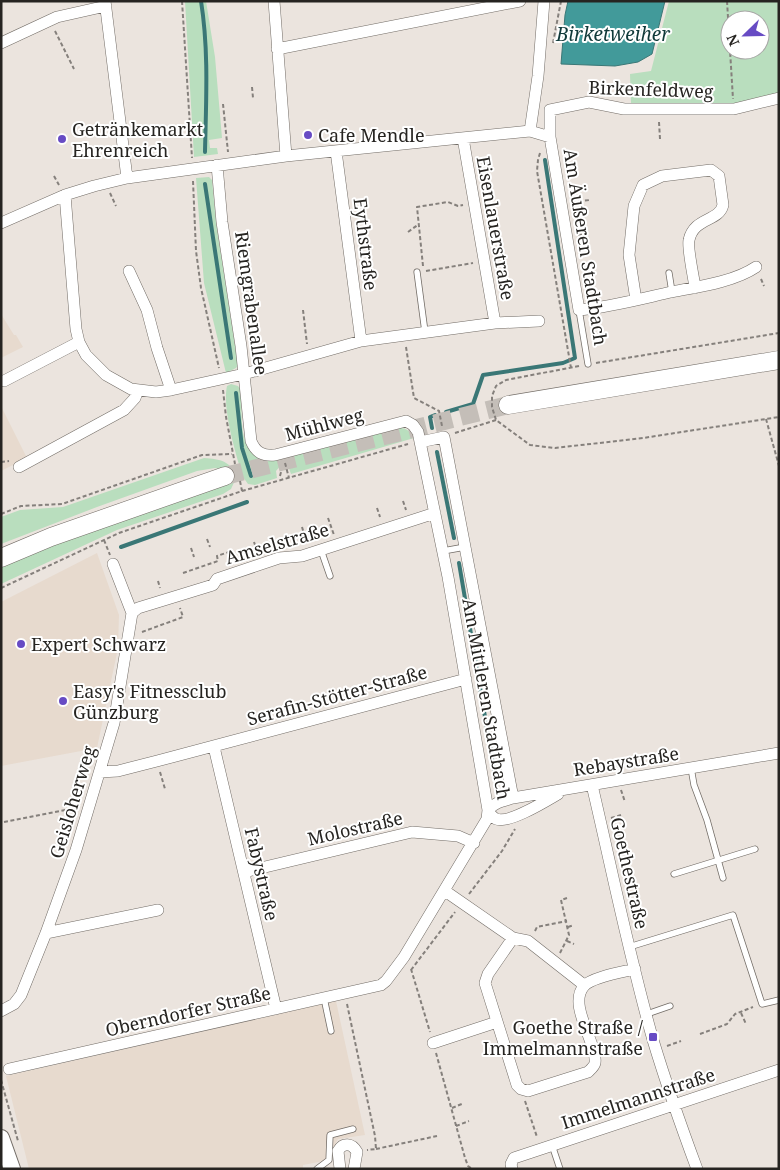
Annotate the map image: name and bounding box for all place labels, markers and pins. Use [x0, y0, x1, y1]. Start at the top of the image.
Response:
place label: Getränkemarkt Ehrenreich [72, 117, 203, 162]
place label: Cafe Mendle [318, 123, 425, 147]
marker: Cafe Mendle [302, 129, 314, 141]
marker: Getränkemarkt Ehrenreich [56, 133, 68, 145]
place label: Expert Schwarz [31, 632, 166, 656]
marker: Expert Schwarz [15, 638, 27, 650]
place label: Easy's Fitnessclub Günzburg [73, 679, 227, 724]
marker: Easy's Fitnessclub Günzburg [57, 695, 69, 707]
place label: Goethe Straße / Immelmannstraße [483, 1015, 644, 1060]
marker: Goethe Straße / Immelmannstraße [647, 1031, 659, 1043]

